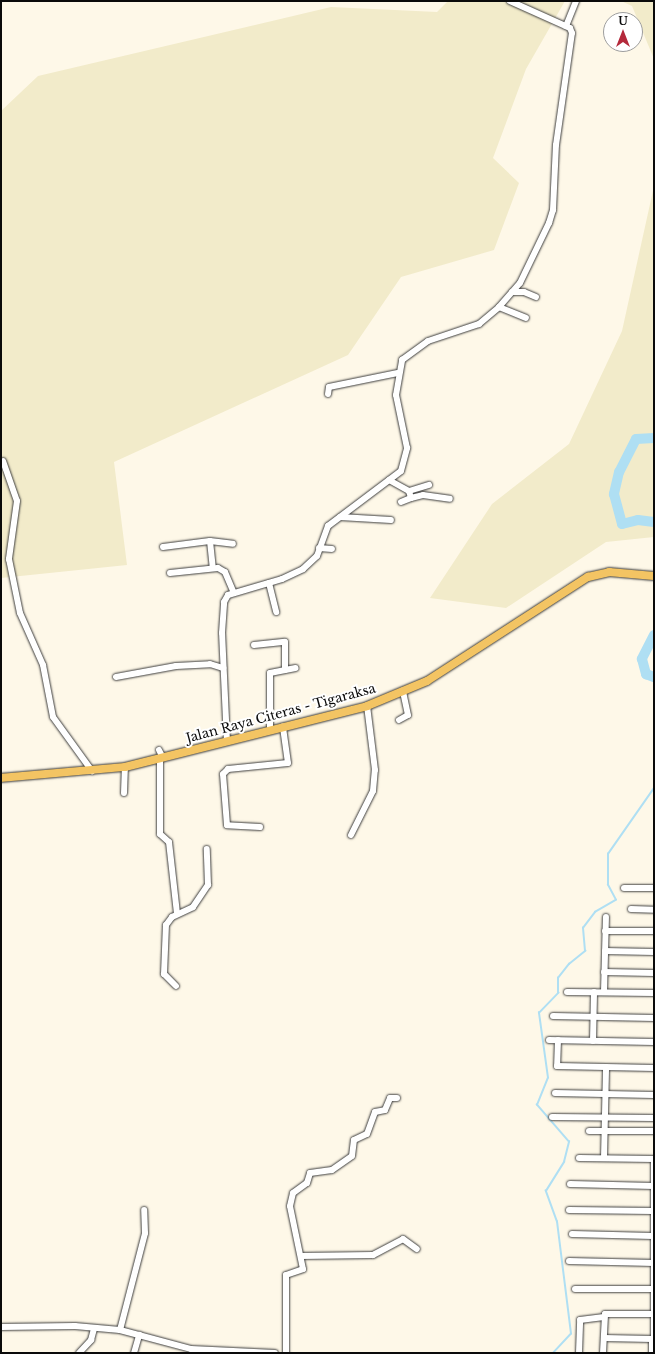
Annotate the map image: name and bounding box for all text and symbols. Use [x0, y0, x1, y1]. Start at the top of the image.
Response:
north arrow [603, 12, 643, 52]
text: U [618, 14, 628, 28]
street label: Jalan Raya Citeras - Tigaraksa [184, 681, 378, 747]

